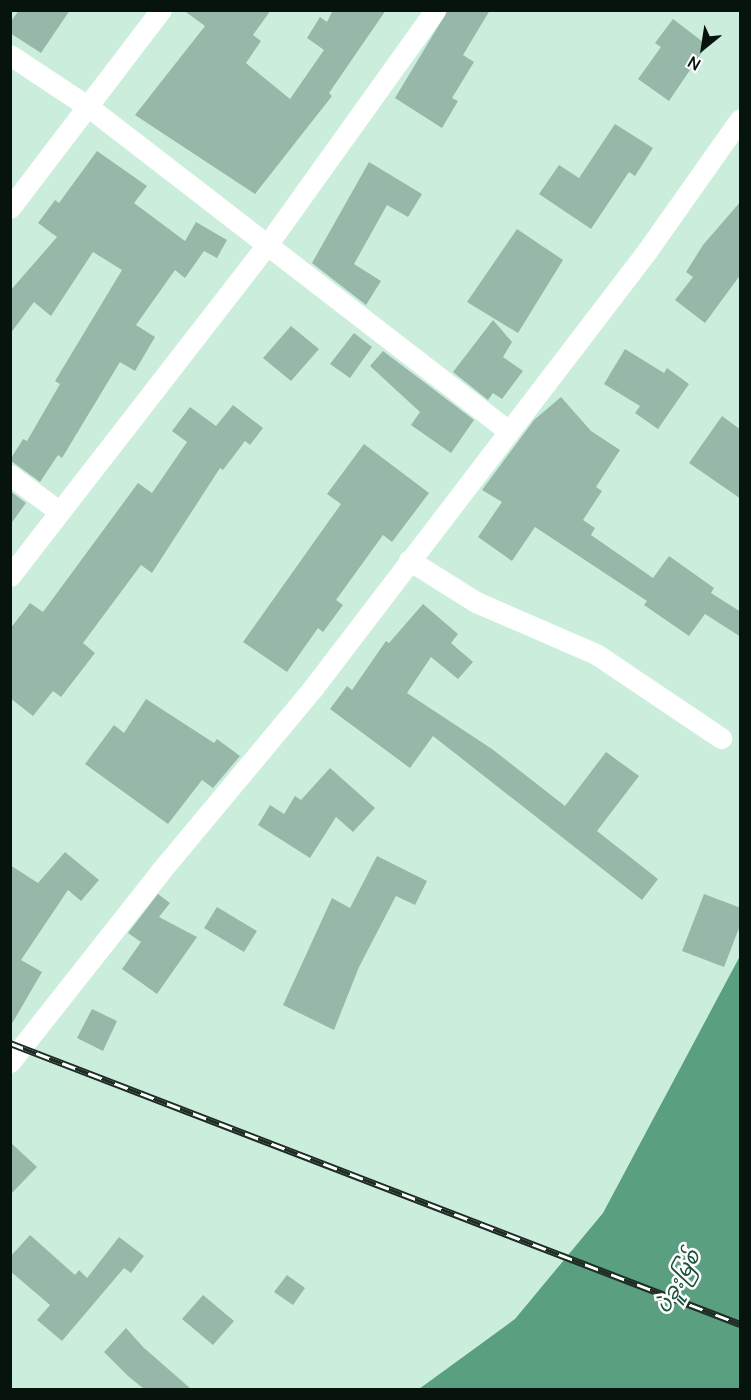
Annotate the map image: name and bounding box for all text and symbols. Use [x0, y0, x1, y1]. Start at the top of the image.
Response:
north arrow [673, 18, 733, 78]
text: N [684, 51, 704, 76]
water label: ပဲခူးမြစ် [649, 1245, 705, 1317]

